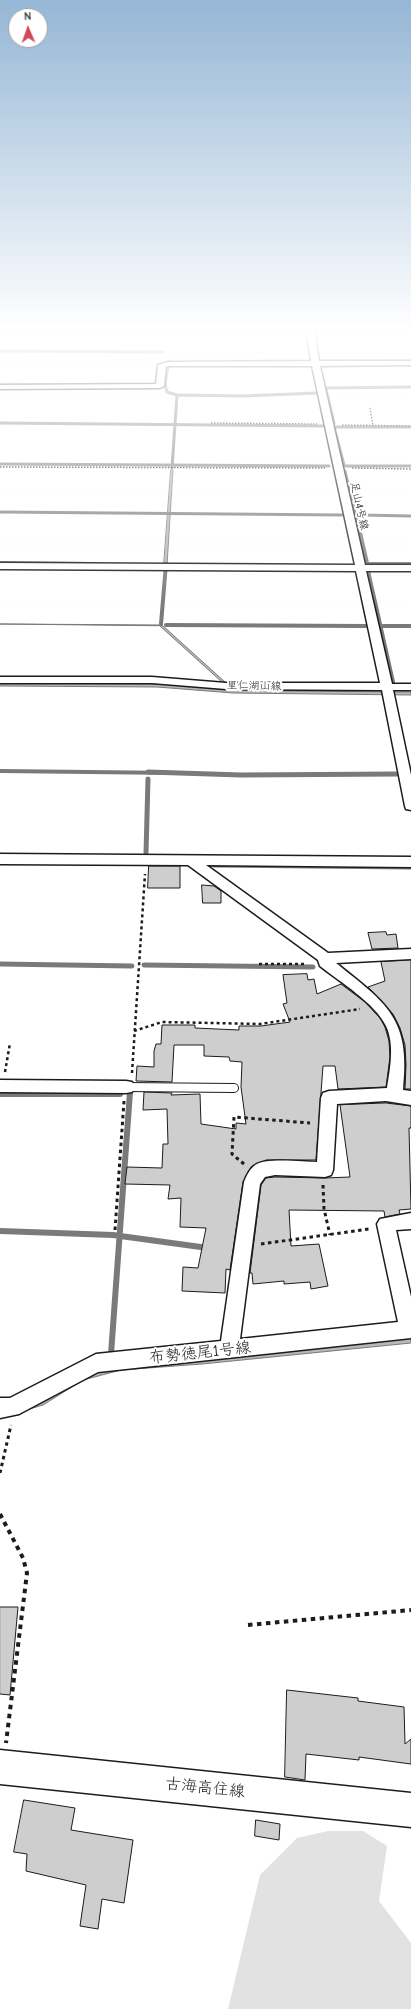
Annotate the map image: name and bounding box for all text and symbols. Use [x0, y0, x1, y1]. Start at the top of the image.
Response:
north arrow [8, 8, 48, 48]
text: N [24, 10, 31, 23]
street label: 足山4号線 [347, 480, 371, 532]
street label: 里仁湖山線 [226, 679, 282, 693]
street label: 布勢徳尾1号線 [148, 1338, 252, 1368]
street label: 古海高住線 [164, 1774, 246, 1802]

